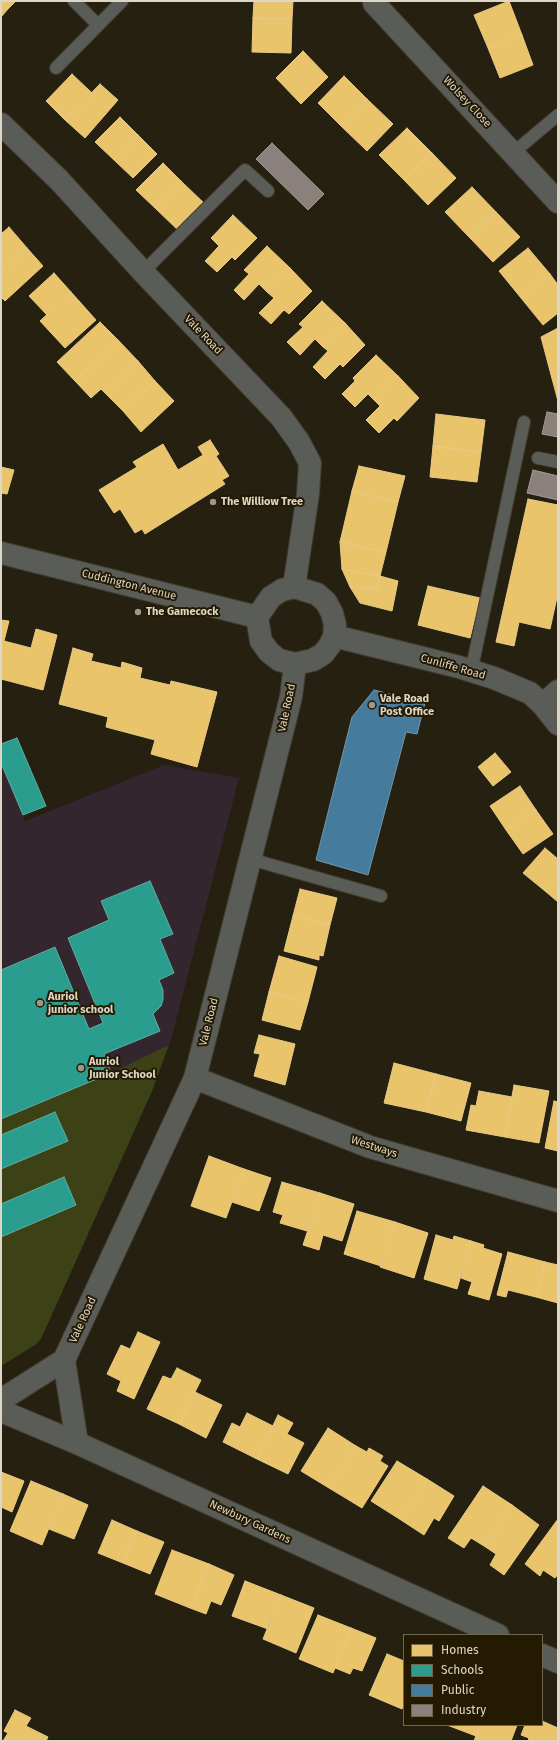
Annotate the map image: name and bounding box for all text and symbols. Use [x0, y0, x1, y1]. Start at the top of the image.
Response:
street label: Wolsey Close [440, 74, 494, 130]
street label: Vale Road [181, 313, 225, 357]
place label: The Williow Tree [221, 495, 303, 509]
marker: The Williow Tree [208, 497, 218, 507]
street label: Cuddington Avenue [80, 567, 178, 603]
place label: The Gamecock [146, 605, 218, 619]
marker: The Gamecock [133, 607, 143, 617]
street label: Cunliffe Road [419, 651, 487, 683]
street label: Vale Road [275, 683, 299, 733]
place label: Vale Road Post Office [380, 692, 434, 718]
marker: Vale Road Post Office [367, 700, 377, 710]
place label: Auriol junior school [48, 990, 113, 1016]
street label: Vale Road [197, 997, 221, 1047]
marker: Auriol junior school [35, 998, 45, 1008]
place label: Auriol Junior School [89, 1055, 156, 1081]
marker: Auriol Junior School [76, 1063, 86, 1073]
street label: Westways [349, 1133, 399, 1161]
street label: Vale Road [67, 1295, 99, 1345]
street label: Newbury Gardens [207, 1497, 293, 1547]
legend [403, 1634, 543, 1726]
text: Homes [441, 1643, 479, 1657]
text: Schools [441, 1663, 483, 1677]
text: Public [441, 1683, 474, 1697]
text: Industry [441, 1703, 486, 1717]

